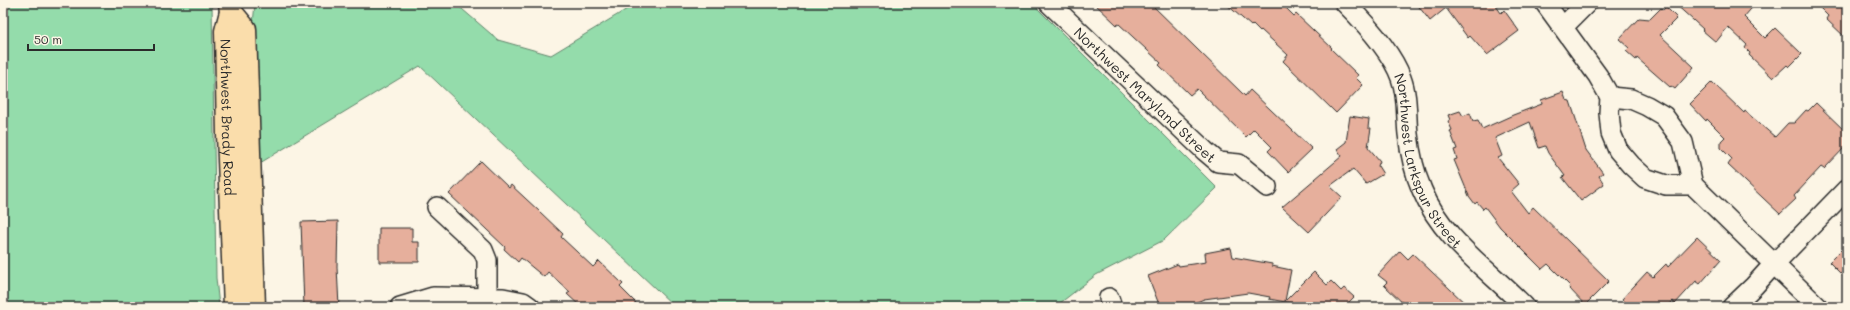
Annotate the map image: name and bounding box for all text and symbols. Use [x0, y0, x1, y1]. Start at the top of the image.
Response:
street label: Northwest Maryland Street [1070, 23, 1221, 166]
scale bar [28, 26, 154, 52]
text: 50 m [34, 31, 62, 47]
street label: Northwest Brady Road [217, 39, 240, 196]
street label: Northwest Larkspur Street [1391, 70, 1467, 252]

